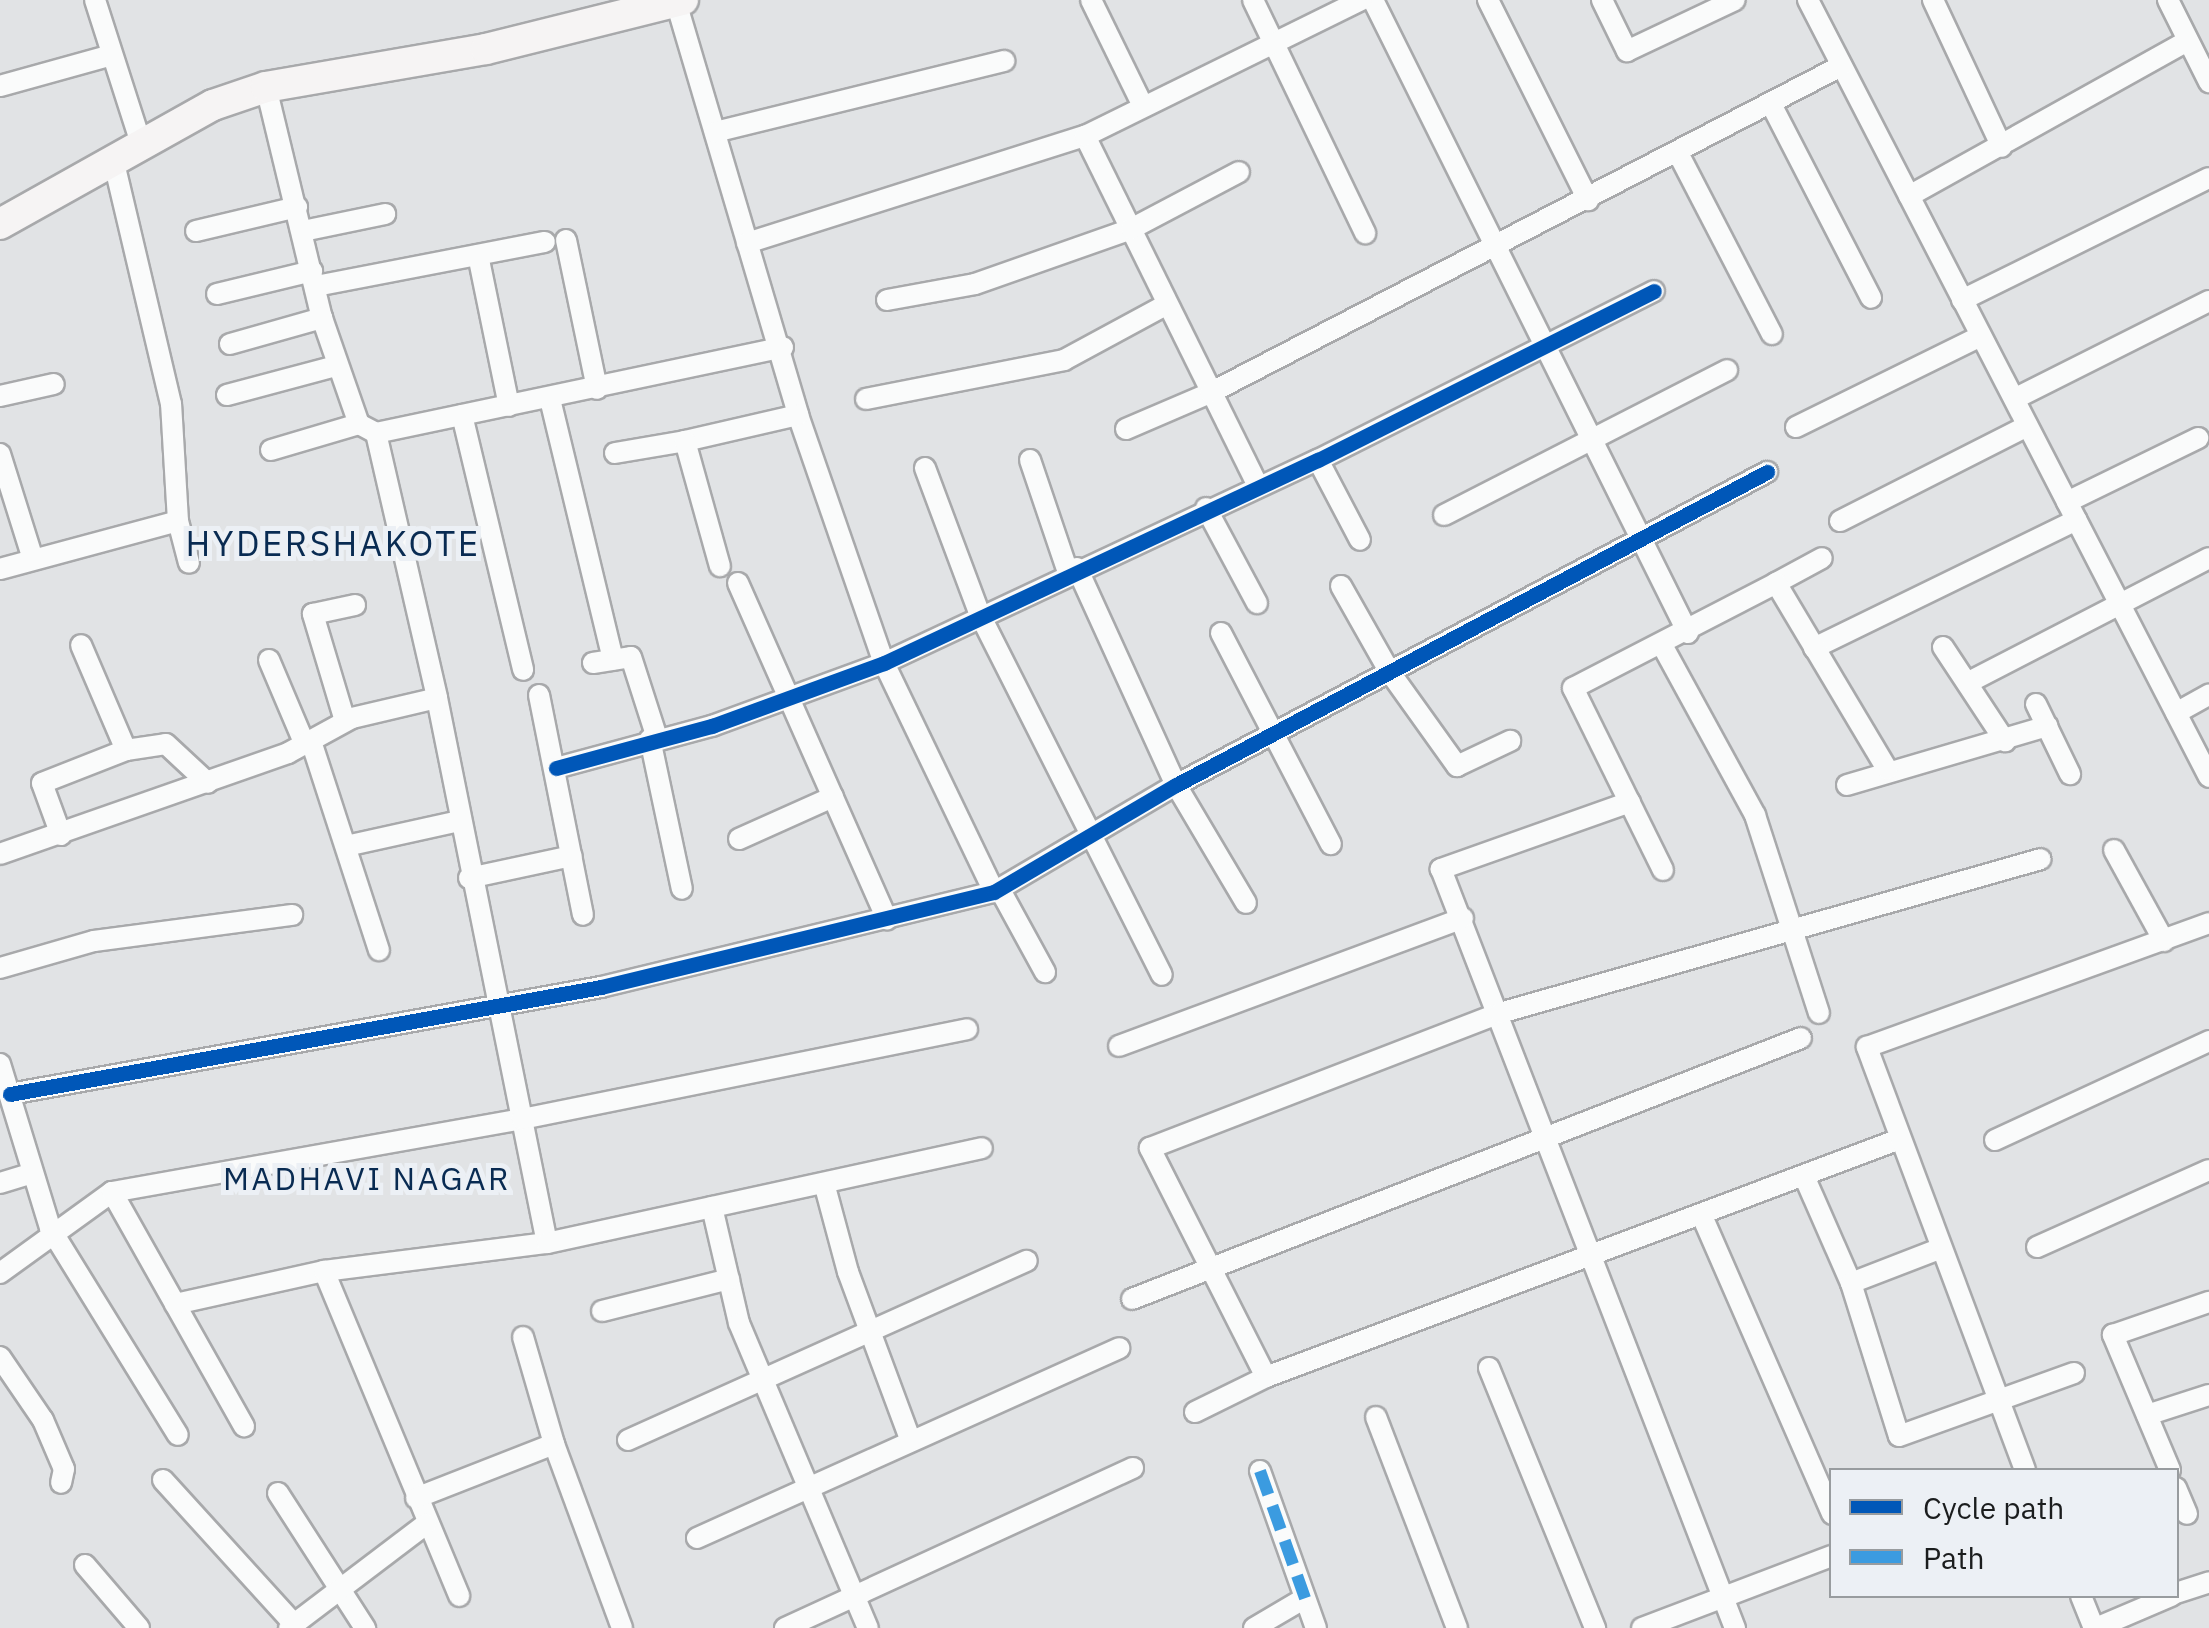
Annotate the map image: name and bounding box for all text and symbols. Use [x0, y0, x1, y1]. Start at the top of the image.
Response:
district label: HYDERSHAKOTE [185, 522, 481, 564]
district label: MADHAVI NAGAR [223, 1159, 511, 1197]
legend [1829, 1468, 2179, 1598]
text: Cycle path [1923, 1488, 2064, 1527]
text: Path [1923, 1538, 1984, 1577]

